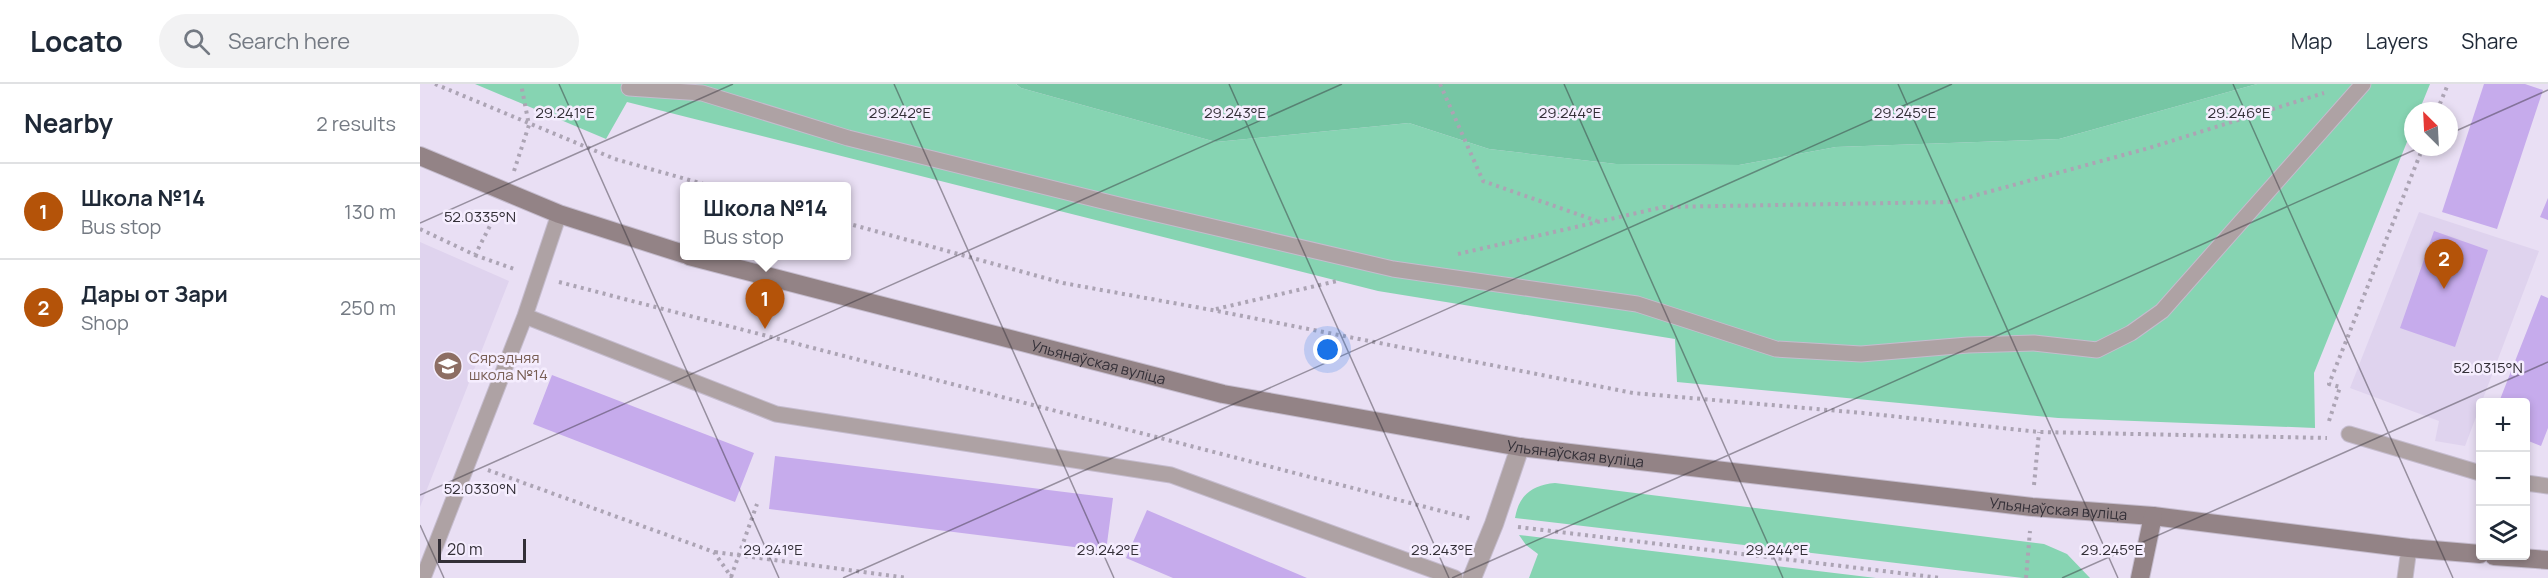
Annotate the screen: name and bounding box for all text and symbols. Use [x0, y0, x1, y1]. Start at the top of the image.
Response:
search box [159, 14, 579, 68]
text: Locato [30, 22, 123, 60]
icon: search [180, 25, 213, 58]
text: Search here [228, 26, 350, 56]
text: Map [2291, 27, 2332, 55]
text: Layers [2365, 27, 2428, 55]
text: Share [2461, 27, 2518, 55]
text: 29.241°E [535, 102, 595, 123]
text: 29.242°E [869, 102, 931, 123]
text: 29.243°E [1204, 102, 1266, 123]
text: 29.244°E [1539, 102, 1601, 123]
text: 29.245°E [1874, 102, 1936, 123]
text: 29.246°E [2207, 102, 2271, 123]
north arrow [2404, 102, 2458, 156]
text: Nearby [24, 105, 113, 141]
text: 2 results [316, 110, 396, 137]
popup [680, 182, 851, 260]
text: Школа №14 [81, 183, 205, 213]
text: Школа №14 [703, 193, 828, 223]
text: 1 [39, 198, 48, 225]
text: 130 m [344, 198, 396, 225]
text: 52.0335°N [444, 206, 516, 227]
text: Bus stop [81, 213, 161, 240]
text: Bus stop [703, 223, 784, 250]
pin: 2 [2424, 240, 2464, 289]
text: Дары от Зари [81, 279, 228, 309]
pin: 1 [746, 280, 784, 329]
text: 2 [38, 294, 49, 321]
text: 250 m [340, 294, 396, 321]
text: Shop [81, 309, 129, 336]
street label: Ульянаўская вуліца [1029, 334, 1168, 389]
your location [1313, 335, 1342, 364]
place label: Сярэдняя школа №14 [469, 347, 548, 385]
school or university icon: Сярэдняя школа №14 [432, 350, 464, 382]
text: 52.0315°N [2453, 357, 2523, 378]
map controls [2476, 398, 2530, 560]
button: + [2476, 398, 2530, 452]
street label: Ульянаўская вуліца [1505, 434, 1645, 472]
button: − [2476, 452, 2530, 506]
text: 52.0330°N [444, 478, 516, 499]
street label: Ульянаўская вуліца [1988, 492, 2128, 525]
button: layers [2476, 506, 2530, 560]
scale bar [438, 536, 526, 564]
text: 20 m [447, 538, 483, 560]
text: 29.241°E [743, 539, 803, 560]
text: 29.242°E [1077, 539, 1139, 560]
text: 29.243°E [1411, 539, 1473, 560]
text: 29.244°E [1746, 539, 1808, 560]
text: 29.245°E [2081, 539, 2143, 560]

